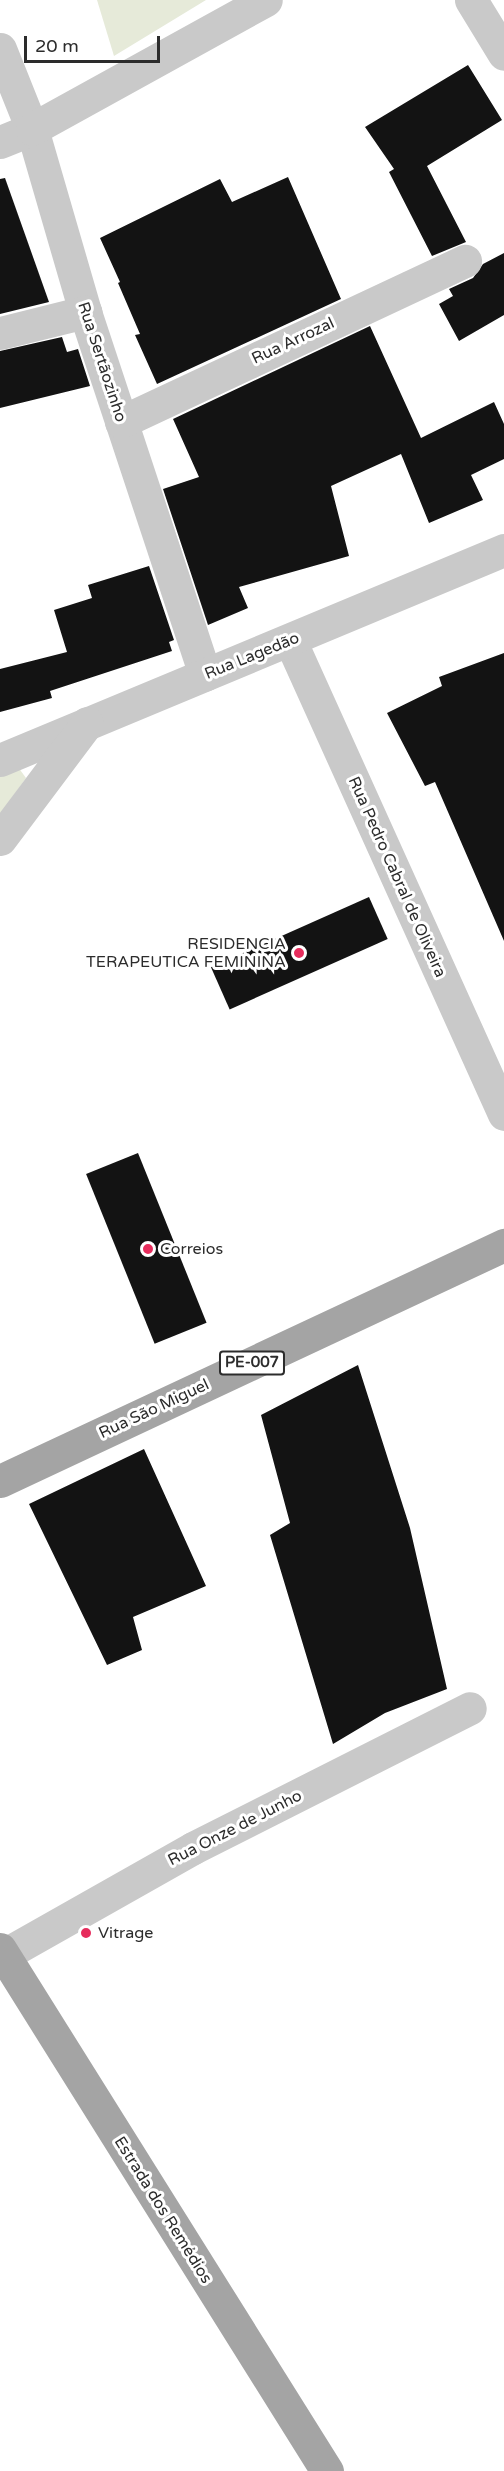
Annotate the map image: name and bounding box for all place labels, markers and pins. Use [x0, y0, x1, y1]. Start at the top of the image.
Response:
place label: RESIDENCIA TERAPEUTICA FEMININA [86, 934, 286, 972]
marker: RESIDENCIA TERAPEUTICA FEMININA [290, 944, 308, 962]
place label: Correios [160, 1239, 223, 1259]
marker: Correios [141, 1242, 155, 1256]
place label: Vitrage [98, 1923, 153, 1943]
marker: Vitrage [79, 1926, 93, 1940]

